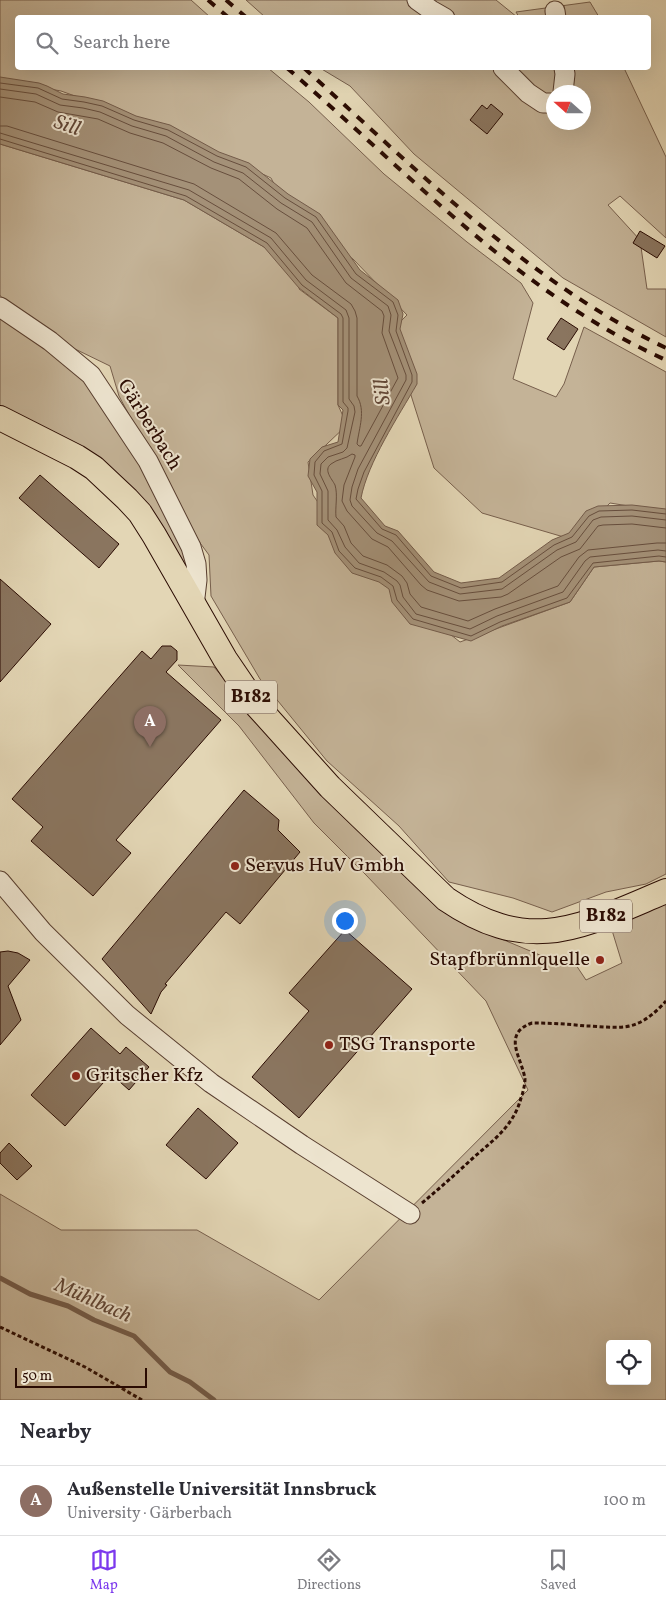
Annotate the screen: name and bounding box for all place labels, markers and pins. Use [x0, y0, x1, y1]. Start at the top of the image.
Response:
pin: A [134, 706, 166, 747]
place label: Servus HuV Gmbh [245, 852, 405, 880]
marker: Servus HuV Gmbh [229, 860, 241, 872]
place label: Stapfbrünnlquelle [429, 946, 590, 974]
marker: Stapfbrünnlquelle [594, 954, 606, 966]
place label: TSG Transporte [339, 1031, 475, 1059]
marker: TSG Transporte [323, 1039, 335, 1051]
place label: Gritscher Kfz [86, 1062, 203, 1090]
marker: Gritscher Kfz [70, 1070, 82, 1082]

